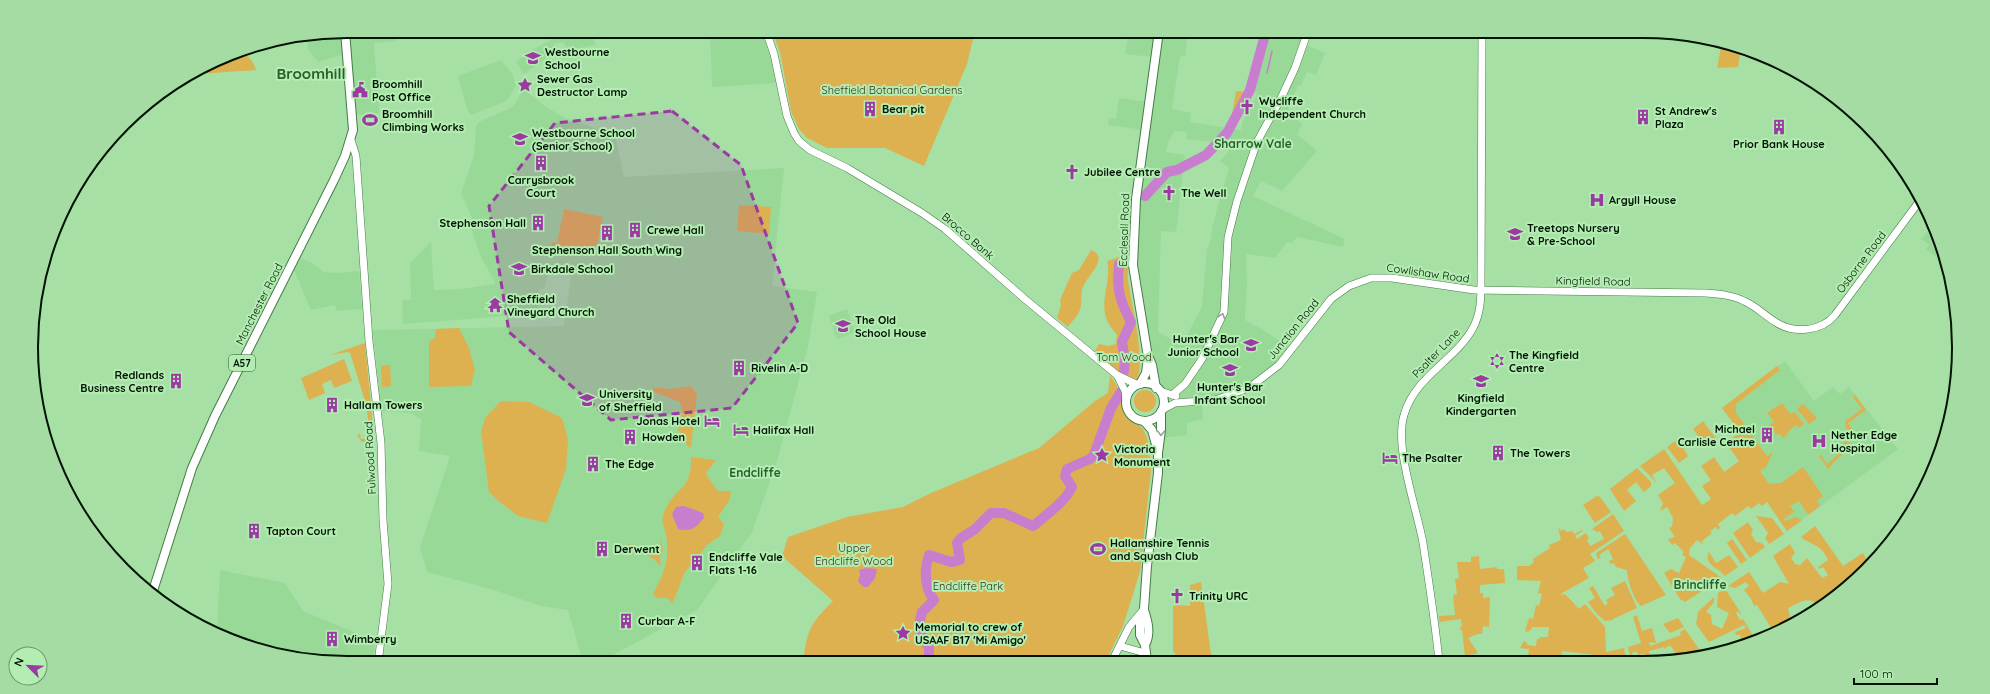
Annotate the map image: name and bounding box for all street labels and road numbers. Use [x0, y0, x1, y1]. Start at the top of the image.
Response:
street label: Ecclesall Road [1116, 193, 1132, 267]
street label: Brocco Bank [939, 209, 997, 263]
street label: Osborne Road [1833, 228, 1889, 296]
street label: Cowlishaw Road [1386, 260, 1470, 286]
street label: Manchester Road [232, 261, 286, 347]
street label: Kingfield Road [1555, 273, 1631, 289]
street label: Junction Road [1264, 296, 1322, 362]
street label: Psalter Lane [1409, 325, 1463, 381]
road number: A57 [229, 355, 255, 371]
street label: Fulwood Road [361, 421, 379, 495]

